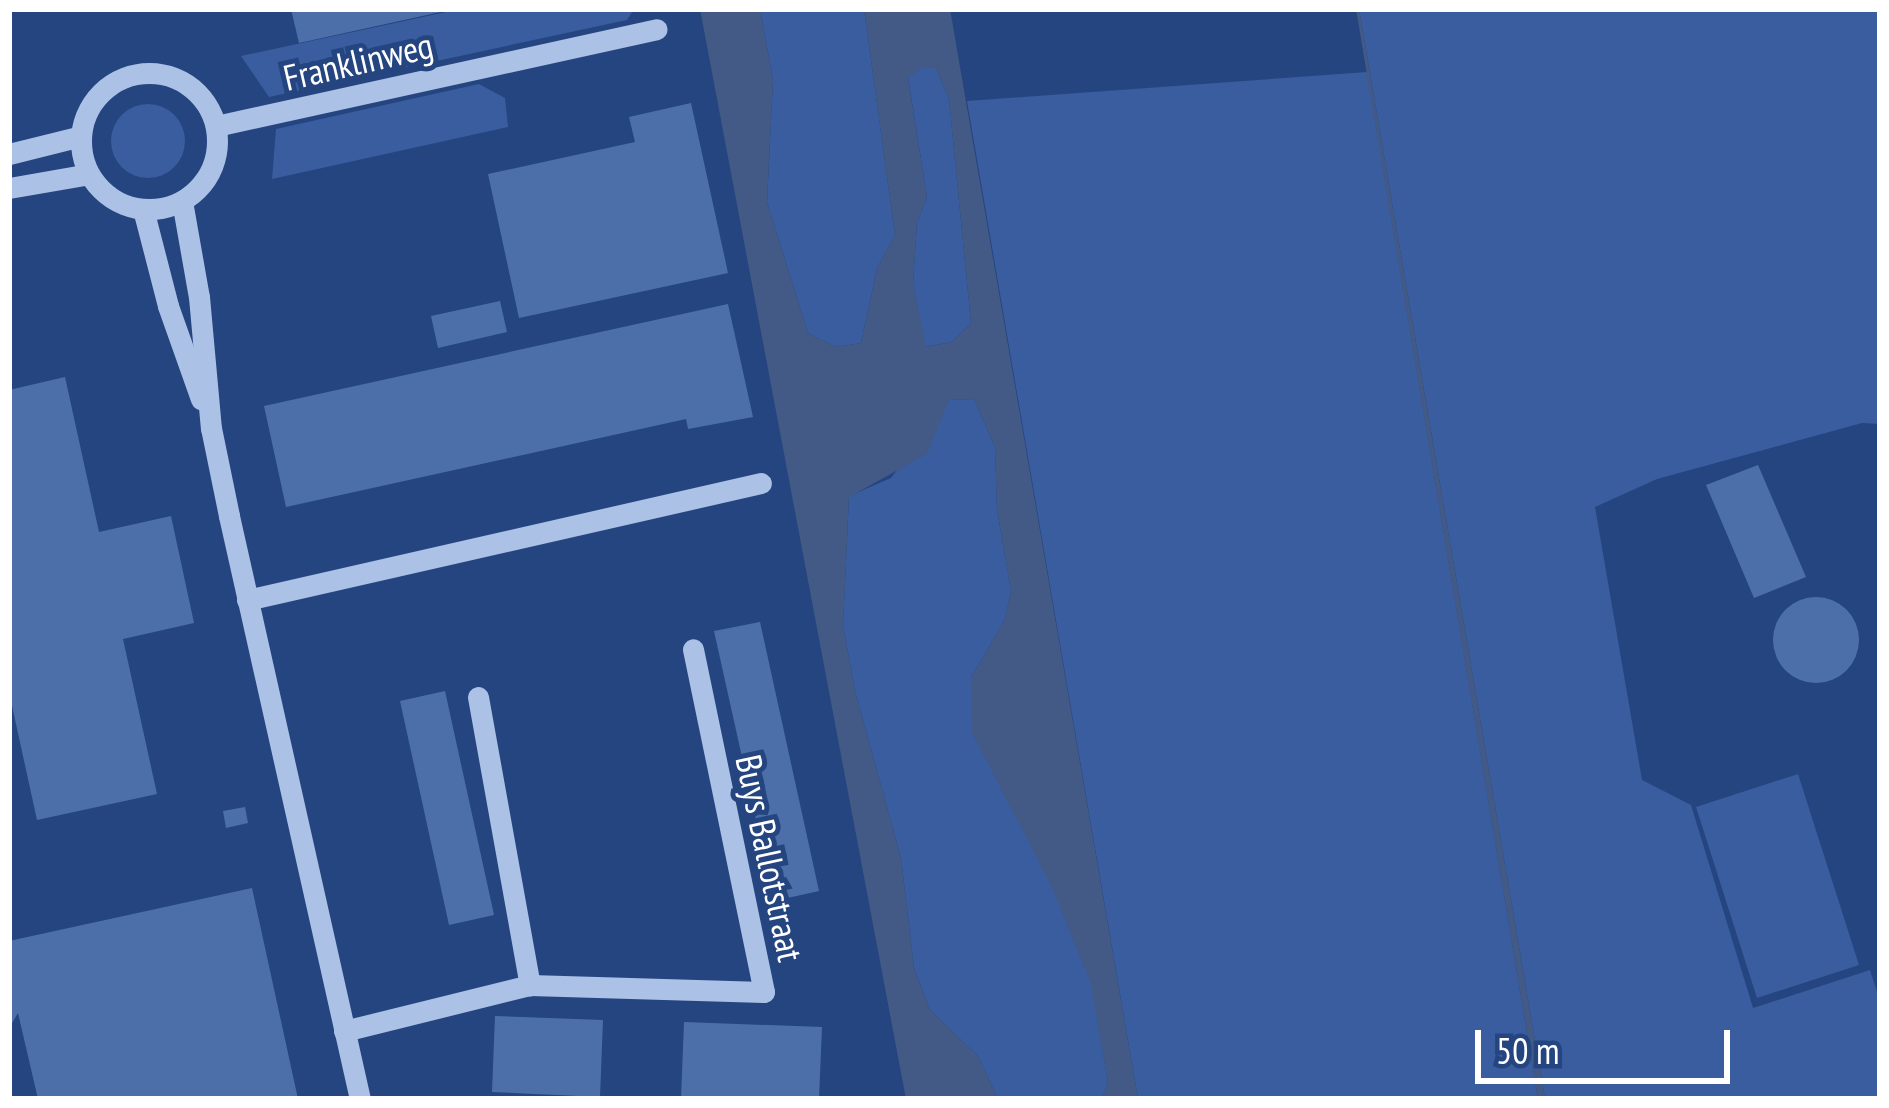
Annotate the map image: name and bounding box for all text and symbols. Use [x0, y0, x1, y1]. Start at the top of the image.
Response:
street label: Franklinweg [279, 23, 437, 99]
street label: Buys Ballotstraat [727, 751, 813, 965]
scale bar [1481, 1006, 1736, 1080]
text: 50 m [1496, 1027, 1559, 1074]

